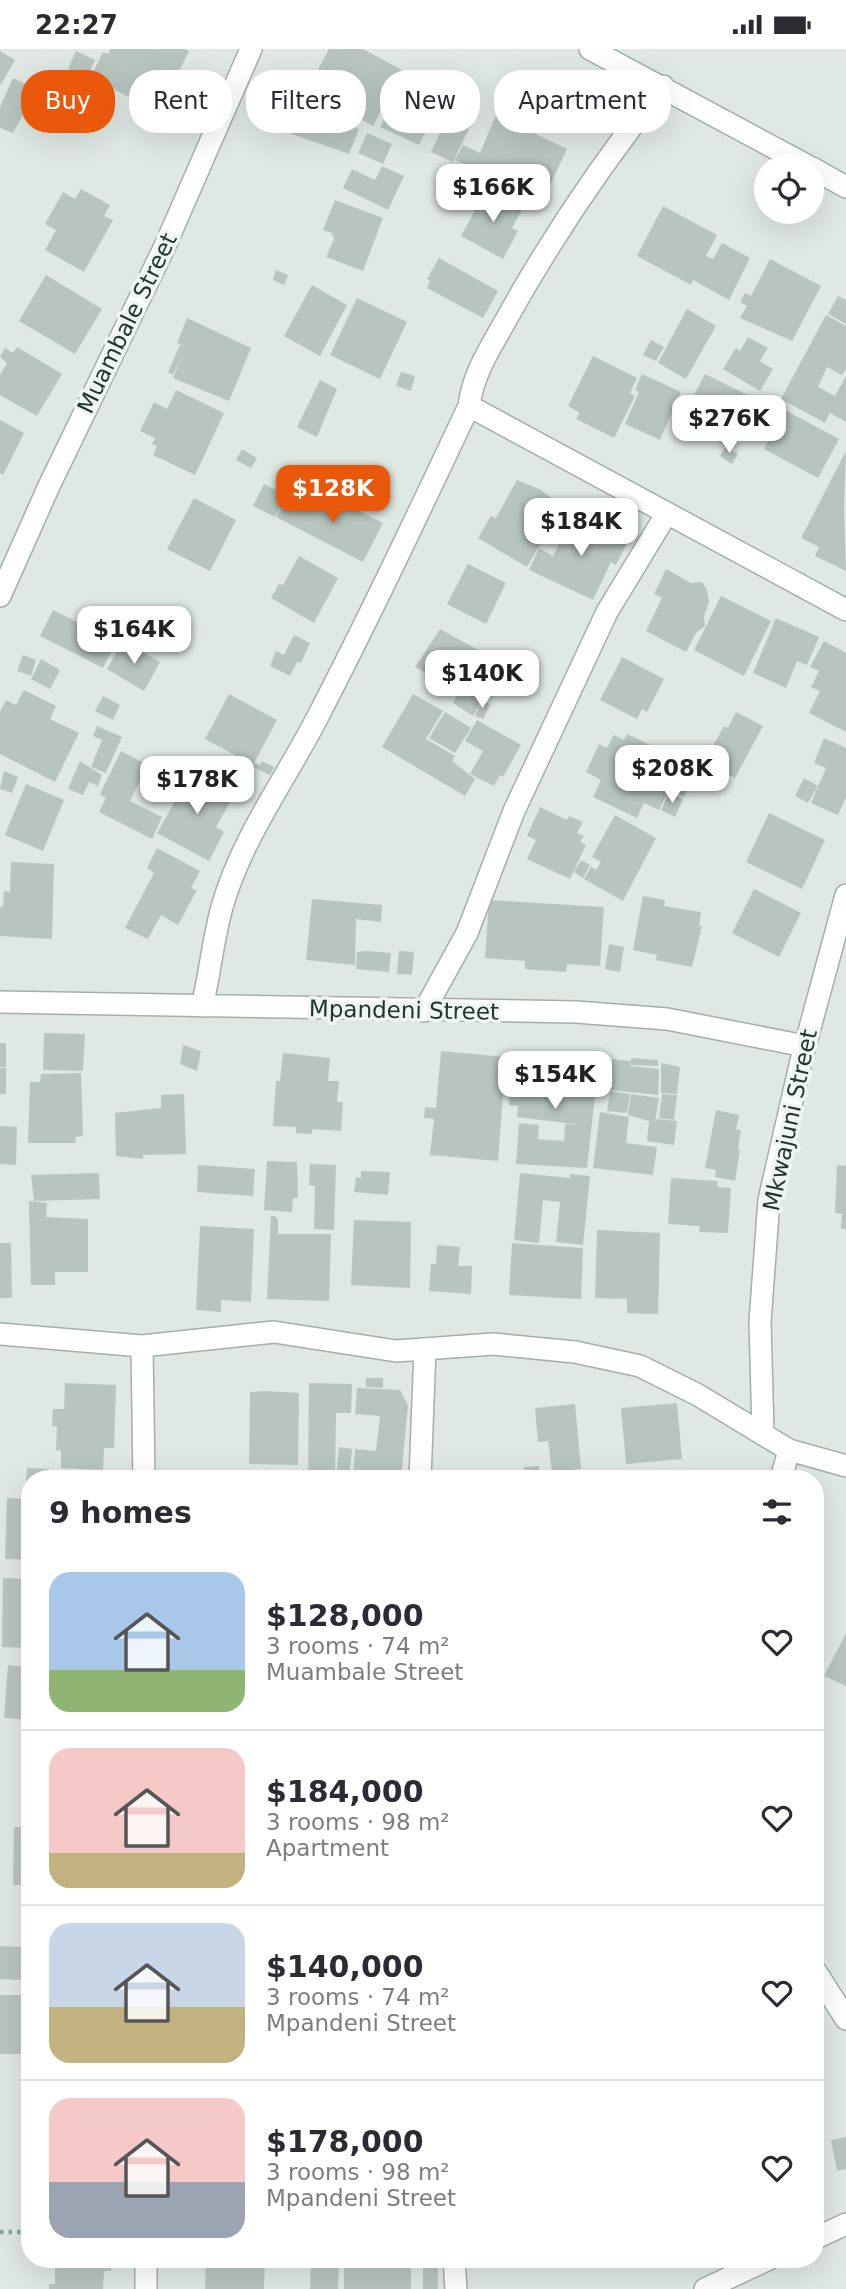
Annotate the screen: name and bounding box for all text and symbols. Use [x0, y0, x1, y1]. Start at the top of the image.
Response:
text: 22:27 [35, 10, 118, 40]
chip: Buy [21, 70, 115, 133]
chip: Rent [129, 70, 232, 133]
chip: Filters [246, 70, 366, 133]
chip: New [380, 70, 480, 133]
chip: Apartment [494, 70, 671, 133]
map controls [754, 154, 824, 224]
button: locate [754, 154, 824, 224]
pin: $166K [444, 165, 542, 224]
text: $166K [452, 174, 534, 200]
street label: Muambale Street [72, 229, 182, 417]
pin: $276K [680, 395, 778, 455]
text: $276K [688, 405, 770, 431]
pin: $128K [284, 465, 382, 525]
text: $128K [292, 475, 374, 501]
pin: $184K [532, 498, 630, 558]
text: $184K [540, 508, 622, 534]
pin: $164K [85, 607, 183, 666]
text: $164K [93, 616, 175, 642]
pin: $140K [433, 651, 531, 710]
text: $140K [441, 660, 523, 686]
pin: $208K [623, 745, 721, 805]
text: $208K [631, 755, 713, 781]
pin: $178K [148, 757, 246, 816]
text: $178K [156, 766, 238, 792]
street label: Mpandeni Street [309, 995, 499, 1025]
street label: Mkwajuni Street [758, 1027, 822, 1213]
pin: $154K [506, 1051, 604, 1111]
text: $154K [514, 1061, 596, 1087]
icon: filters [758, 1493, 796, 1531]
text: 9 homes [49, 1495, 192, 1530]
text: $128,000 [266, 1598, 424, 1633]
icon: home [105, 1600, 189, 1684]
icon: heart [758, 1623, 796, 1661]
text: 3 rooms · 74 m² [266, 1633, 450, 1659]
text: Muambale Street [266, 1659, 463, 1685]
text: $184,000 [266, 1774, 424, 1809]
icon: home [105, 1776, 189, 1860]
icon: heart [758, 1799, 796, 1837]
text: 3 rooms · 98 m² [266, 1809, 450, 1835]
text: Apartment [266, 1835, 389, 1861]
text: $140,000 [266, 1949, 424, 1984]
icon: home [105, 1951, 189, 2035]
icon: heart [758, 1974, 796, 2012]
text: 3 rooms · 74 m² [266, 1984, 450, 2010]
text: Mpandeni Street [266, 2010, 456, 2036]
text: $178,000 [266, 2124, 424, 2159]
icon: home [105, 2126, 189, 2210]
icon: heart [758, 2149, 796, 2187]
text: 3 rooms · 98 m² [266, 2159, 450, 2185]
text: Mpandeni Street [266, 2185, 456, 2211]

